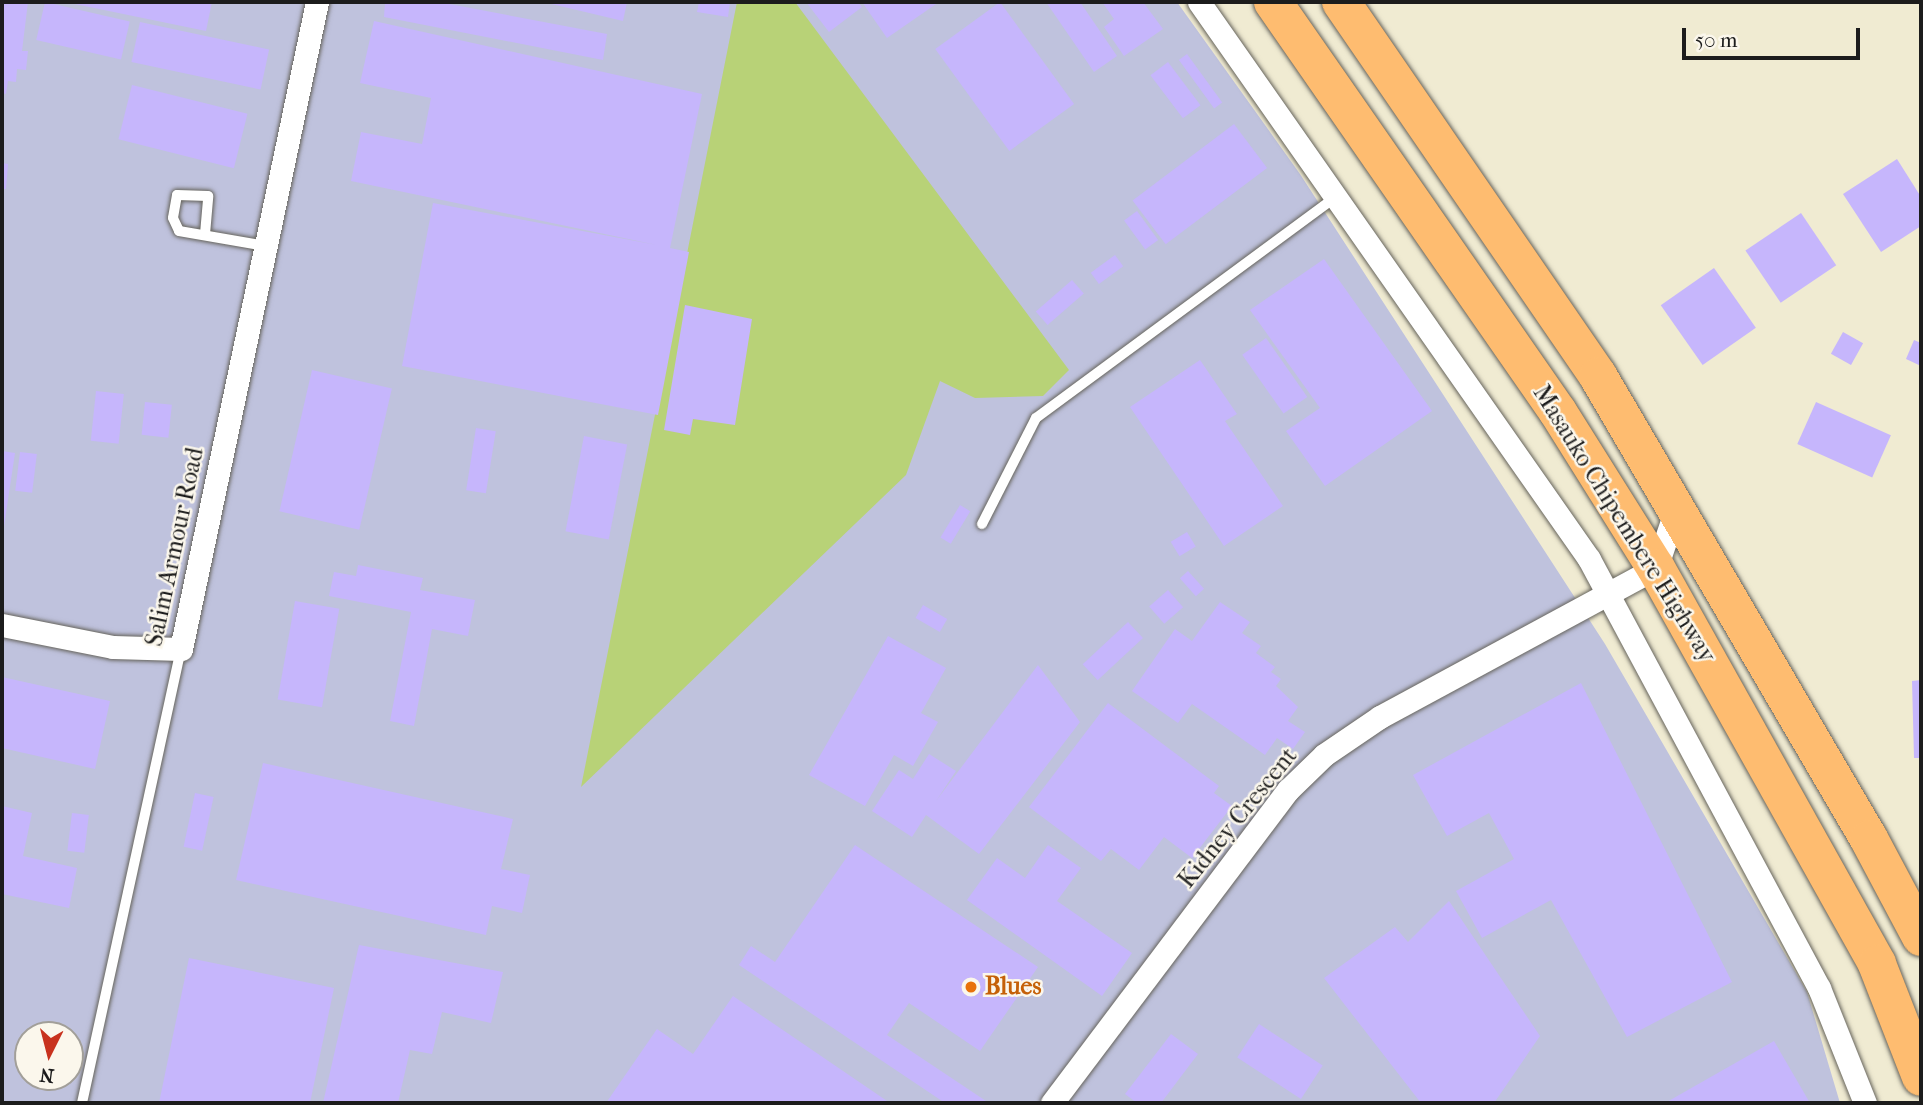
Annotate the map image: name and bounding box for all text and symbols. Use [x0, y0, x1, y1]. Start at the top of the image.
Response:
scale bar [1685, 14, 1864, 58]
text: 50 m [1695, 28, 1738, 52]
street label: Masauko Chipembere Highway [1527, 380, 1721, 668]
street label: Salim Armour Road [140, 445, 210, 649]
street label: Kidney Crescent [1173, 742, 1303, 894]
place label: Blues [985, 973, 1041, 1001]
marker: Blues [963, 979, 979, 995]
north arrow [14, 1021, 84, 1091]
text: N [39, 1063, 55, 1087]

